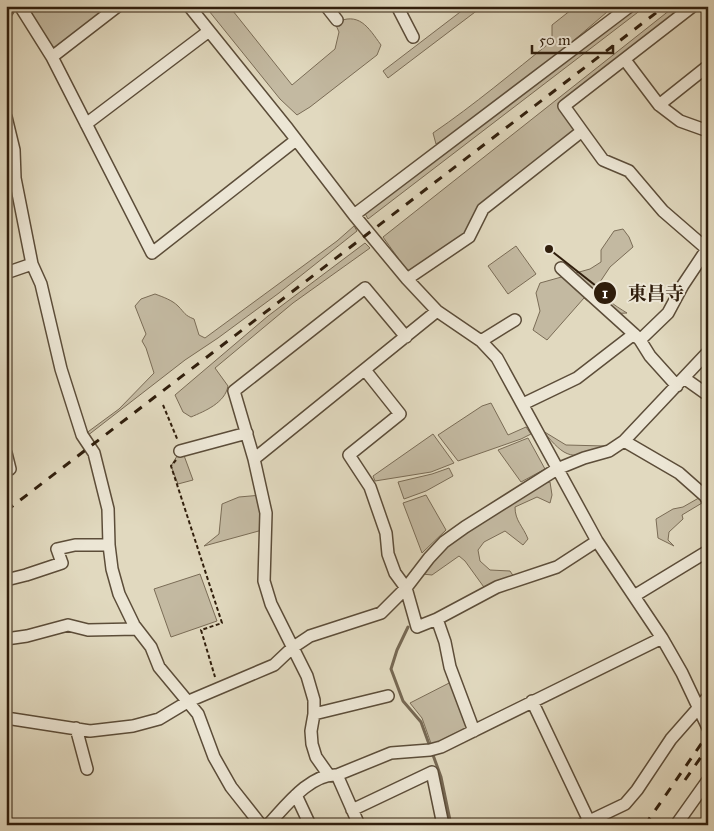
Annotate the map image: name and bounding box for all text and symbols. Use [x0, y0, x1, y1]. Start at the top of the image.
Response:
scale bar [532, 22, 613, 54]
text: 50 m [539, 31, 571, 49]
callout: 東昌寺 [593, 276, 695, 310]
text: 東昌寺 [627, 282, 685, 305]
text: 1 [602, 284, 608, 302]

